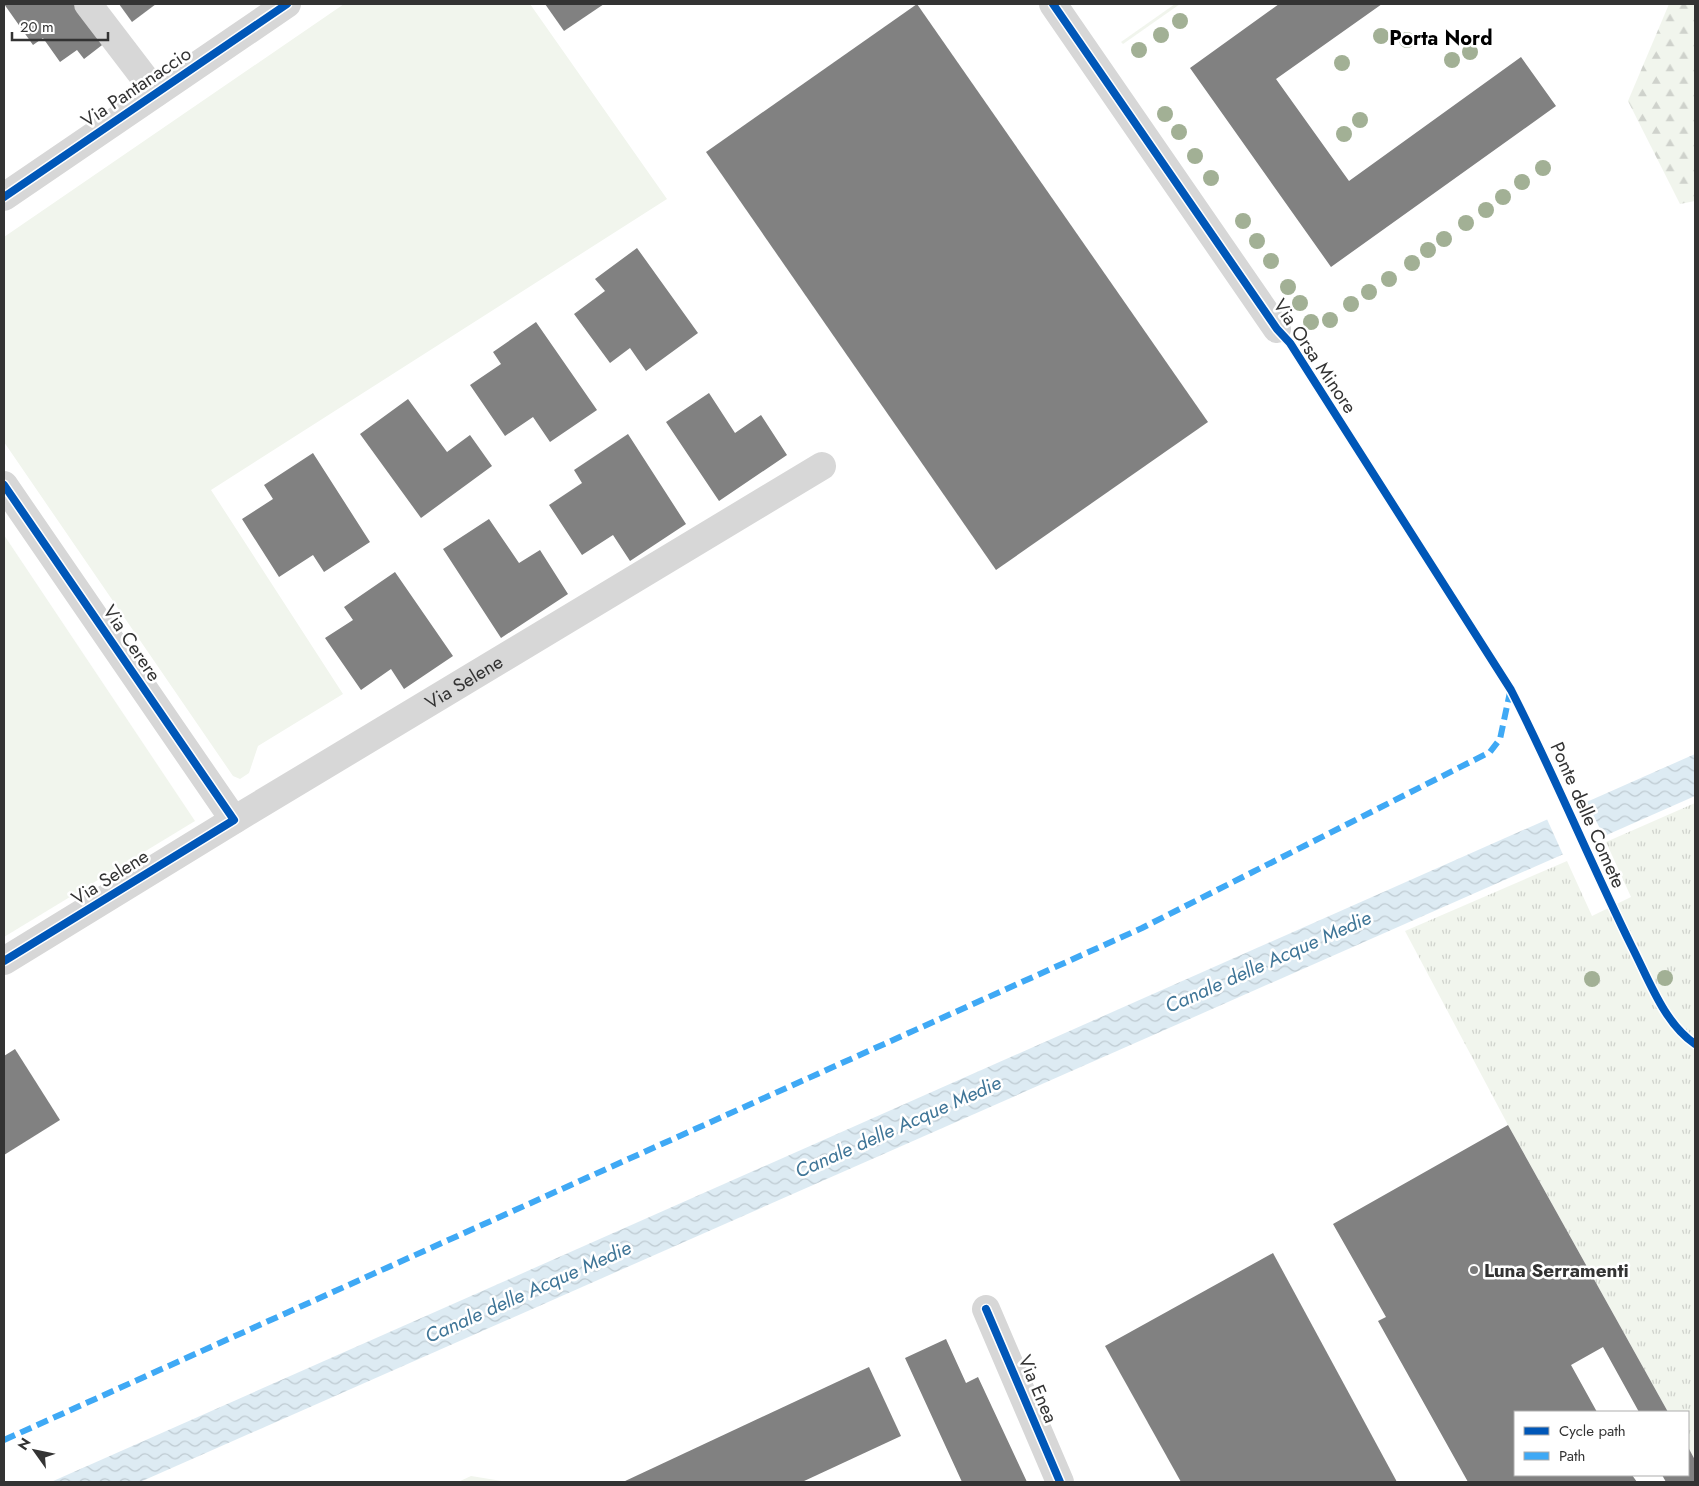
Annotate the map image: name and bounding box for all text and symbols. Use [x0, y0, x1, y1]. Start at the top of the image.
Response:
scale bar [12, 10, 109, 42]
text: 20 m [20, 16, 54, 38]
district label: Porta Nord [1389, 24, 1493, 53]
street label: Via Pantanaccio [76, 40, 196, 134]
street label: Via Orsa Minore [1267, 293, 1364, 419]
street label: Via Cerere [96, 599, 168, 687]
street label: Via Selene [420, 648, 508, 716]
street label: Ponte delle Comete [1544, 738, 1632, 893]
street label: Via Selene [66, 843, 154, 911]
water label: Canale delle Acque Medie [1160, 903, 1376, 1021]
water label: Canale delle Acque Medie [790, 1068, 1006, 1186]
water label: Canale delle Acque Medie [420, 1233, 636, 1351]
place label: Luna Serramenti [1484, 1257, 1629, 1284]
marker: Luna Serramenti [1468, 1264, 1480, 1276]
street label: Via Enea [1012, 1351, 1064, 1427]
legend [1514, 1411, 1689, 1476]
text: Cycle path [1559, 1420, 1626, 1442]
north arrow [10, 1426, 60, 1476]
text: N [13, 1434, 36, 1454]
text: Path [1559, 1445, 1585, 1467]

